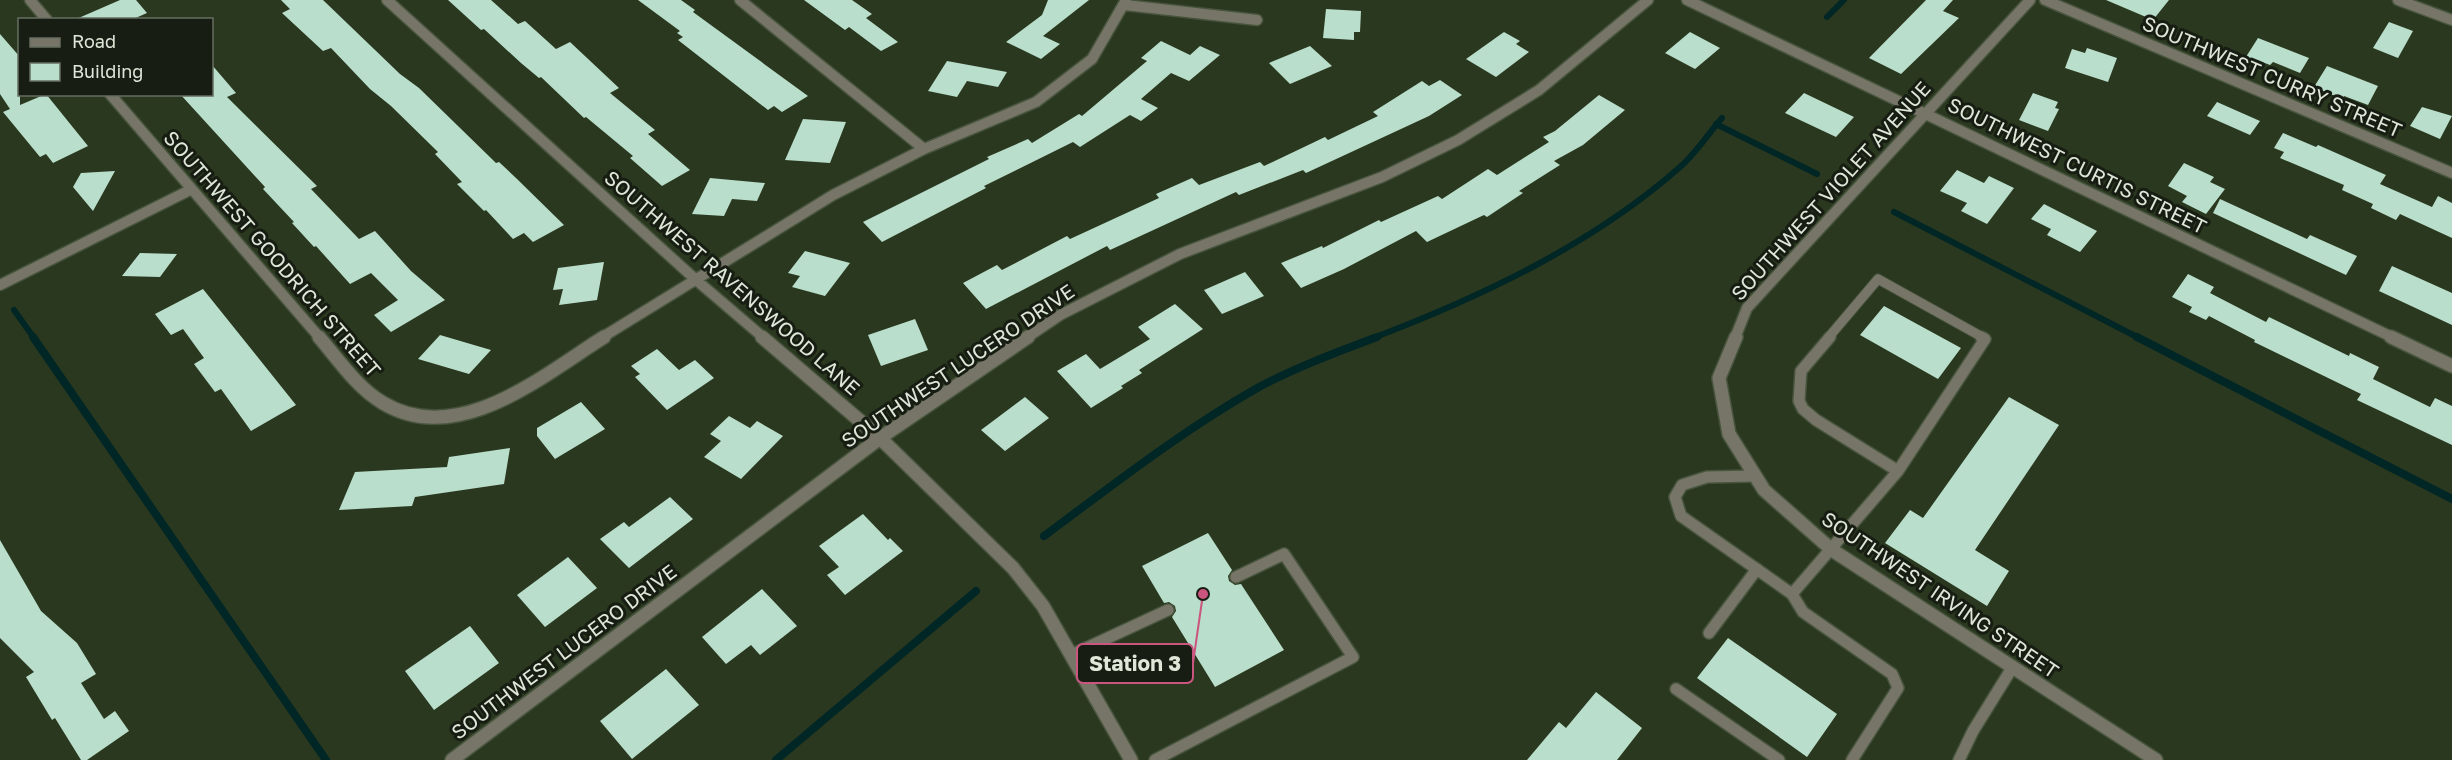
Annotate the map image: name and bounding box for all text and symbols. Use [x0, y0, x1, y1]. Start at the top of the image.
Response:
street label: SOUTHWEST CURRY STREET [2139, 10, 2406, 142]
legend [18, 18, 213, 96]
text: Road [72, 30, 116, 52]
text: Building [72, 60, 143, 82]
street label: SOUTHWEST VIOLET AVENUE [1726, 76, 1935, 305]
street label: SOUTHWEST CURTIS STREET [1944, 92, 2211, 238]
street label: SOUTHWEST GOODRICH STREET [159, 125, 386, 381]
street label: SOUTHWEST RAVENSWOOD LANE [600, 165, 865, 400]
street label: SOUTHWEST LUCERO DRIVE [837, 278, 1078, 452]
street label: SOUTHWEST IRVING STREET [1818, 506, 2063, 682]
street label: SOUTHWEST LUCERO DRIVE [446, 559, 681, 744]
callout: Station 3 [1077, 644, 1193, 683]
text: Station 3 [1089, 650, 1181, 676]

